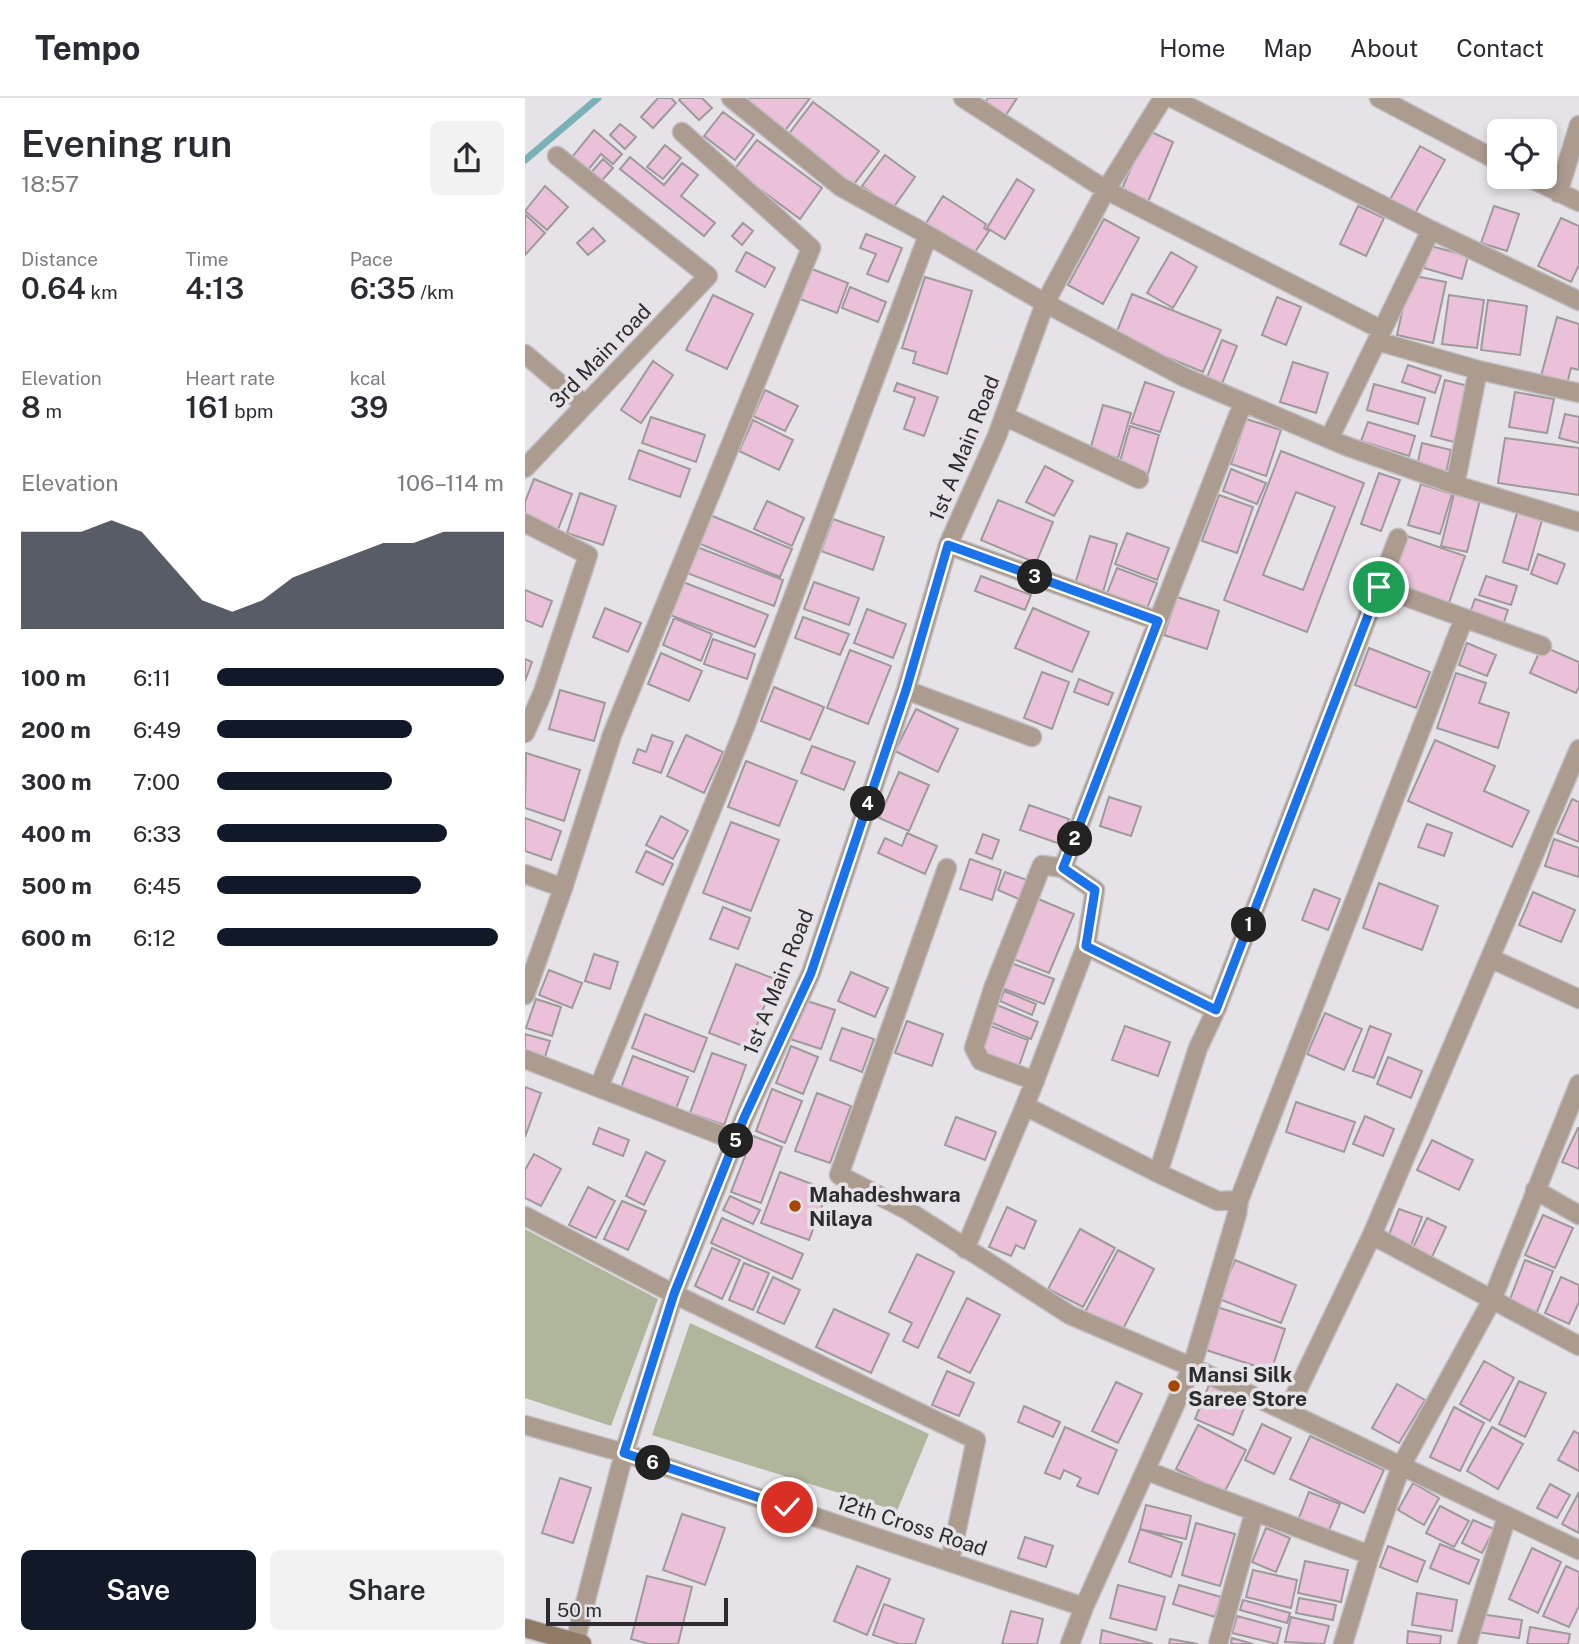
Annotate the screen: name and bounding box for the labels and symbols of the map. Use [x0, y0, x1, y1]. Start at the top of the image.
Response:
street label: 3rd Main road [544, 299, 656, 413]
street label: 1st A Main Road [923, 372, 1005, 524]
pin [1349, 557, 1409, 617]
pin: 3 [1017, 560, 1053, 594]
pin: 4 [851, 786, 885, 822]
pin: 2 [1057, 822, 1093, 856]
street label: 1st A Main Road [737, 906, 819, 1058]
pin: 1 [1231, 908, 1267, 942]
pin: 5 [719, 1124, 753, 1158]
place label: Mahadeshwara Nilaya [809, 1182, 961, 1231]
marker: Mahadeshwara Nilaya [787, 1198, 803, 1214]
place label: Mansi Silk Saree Store [1188, 1362, 1307, 1411]
marker: Mansi Silk Saree Store [1166, 1378, 1182, 1394]
pin: 6 [635, 1446, 671, 1480]
pin [757, 1477, 817, 1537]
street label: 12th Cross Road [834, 1489, 990, 1561]
scale bar [546, 1595, 728, 1627]

